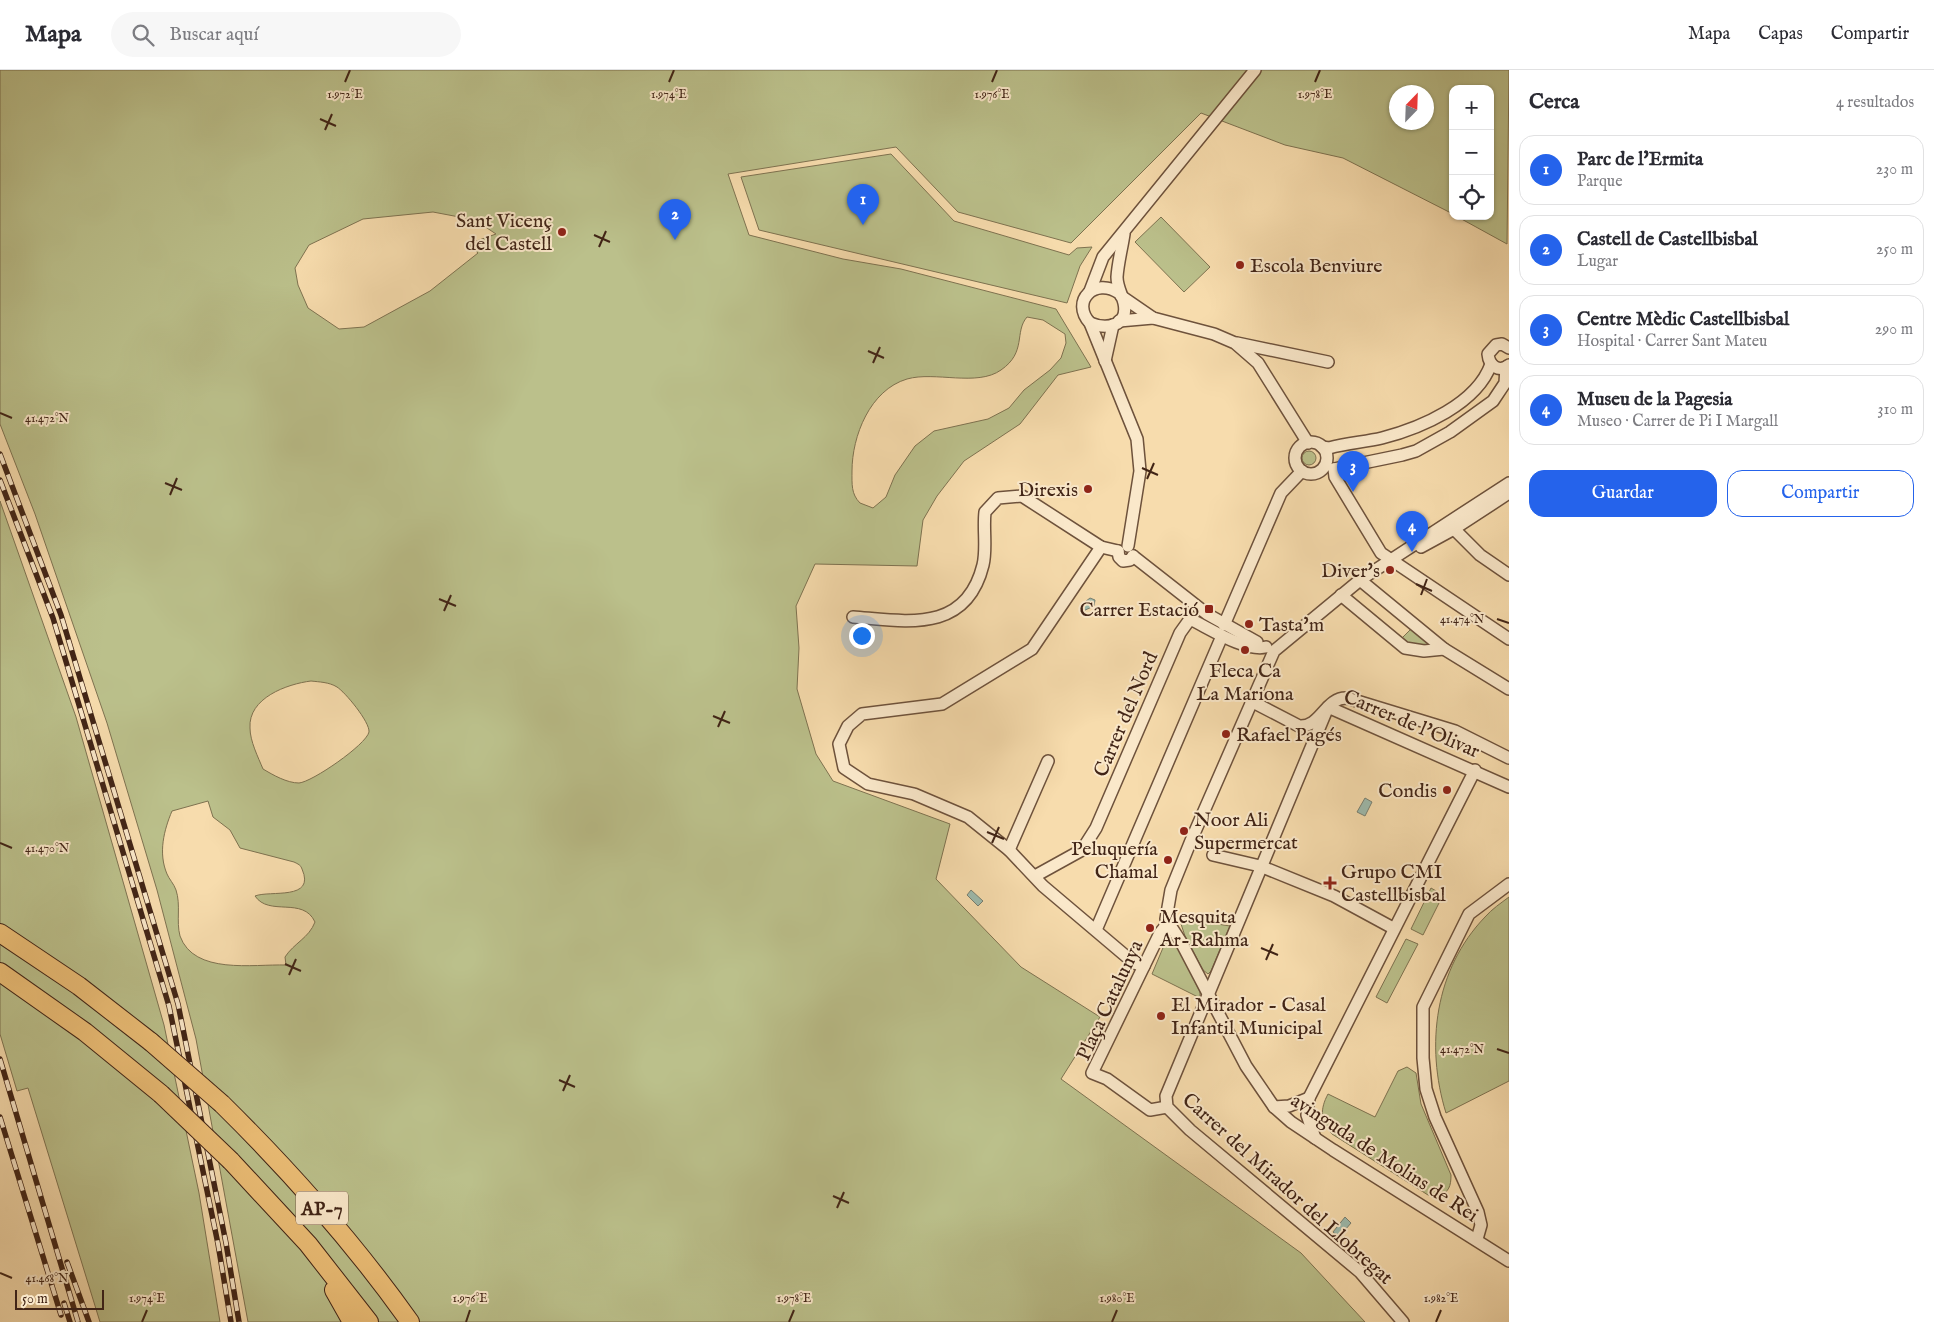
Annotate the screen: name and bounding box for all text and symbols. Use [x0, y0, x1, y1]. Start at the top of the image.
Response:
search box [111, 12, 461, 57]
text: Mapa [25, 19, 81, 50]
icon: search [129, 21, 157, 49]
text: Buscar aquí [169, 23, 258, 47]
text: Mapa [1688, 23, 1730, 46]
text: Capas [1758, 23, 1803, 46]
text: Compartir [1831, 23, 1909, 46]
north arrow [1389, 85, 1434, 130]
map controls [1449, 85, 1494, 220]
button: + [1449, 85, 1494, 130]
text: 1.972°E [327, 87, 363, 102]
text: 1.974°E [651, 87, 687, 102]
text: 1.976°E [974, 87, 1010, 102]
text: 1.978°E [1298, 87, 1332, 102]
text: Cerca [1529, 89, 1579, 116]
text: 4 resultados [1836, 93, 1914, 113]
button: − [1449, 130, 1494, 175]
text: Parc de l'Ermita [1577, 148, 1703, 172]
text: 1 [1543, 160, 1549, 180]
text: 230 m [1876, 160, 1913, 180]
text: Parque [1577, 172, 1623, 192]
button: locate [1449, 175, 1494, 220]
pin: 1 [847, 184, 879, 225]
pin: 2 [659, 199, 691, 240]
place label: Sant Vicenç del Castell [456, 209, 553, 257]
marker: Sant Vicenç del Castell [556, 226, 568, 238]
text: Castell de Castellbisbal [1577, 228, 1758, 252]
text: 2 [1542, 240, 1550, 260]
text: 250 m [1876, 240, 1913, 260]
text: Lugar [1577, 252, 1618, 272]
place label: Escola Benviure [1250, 254, 1383, 279]
marker: Escola Benviure [1234, 259, 1246, 271]
text: Centre Mèdic Castellbisbal [1577, 308, 1789, 332]
text: 3 [1543, 320, 1549, 340]
text: 290 m [1875, 320, 1913, 340]
text: Hospital · Carrer Sant Mateu [1577, 332, 1767, 352]
text: Museu de la Pagesia [1577, 388, 1733, 412]
text: 4 [1542, 400, 1550, 420]
text: 310 m [1877, 400, 1913, 420]
text: 41.472°N [25, 411, 70, 426]
text: Museo · Carrer de Pi I Margall [1577, 412, 1778, 432]
pin: 3 [1337, 451, 1369, 492]
button: Guardar [1529, 470, 1717, 517]
button: Compartir [1727, 470, 1914, 517]
place label: Direxis [1018, 478, 1078, 503]
marker: Direxis [1082, 483, 1094, 495]
pin: 4 [1396, 511, 1428, 552]
place label: Diver's [1321, 559, 1380, 584]
marker: Diver's [1384, 564, 1396, 576]
place label: Carrer Estació [1079, 598, 1199, 623]
marker: Carrer Estació [1203, 603, 1215, 615]
text: 41.474°N [1440, 612, 1485, 627]
place label: Tasta'm [1259, 613, 1324, 638]
marker: Tasta'm [1243, 618, 1255, 630]
your location [849, 623, 875, 649]
marker: Fleca Ca La Mariona [1239, 644, 1251, 656]
street label: Carrer del Nord [1089, 648, 1164, 781]
place label: Fleca Ca La Mariona [1196, 659, 1294, 707]
street label: Carrer de l'Olivar [1339, 684, 1484, 765]
place label: Rafael Pagés [1236, 723, 1342, 748]
marker: Rafael Pagés [1220, 728, 1232, 740]
place label: Condis [1378, 779, 1437, 804]
marker: Condis [1441, 784, 1453, 796]
place label: Noor Ali Supermercat [1194, 808, 1298, 856]
marker: Noor Ali Supermercat [1178, 825, 1190, 837]
place label: Peluquería Chamal [1071, 837, 1159, 885]
text: 41.470°N [25, 841, 70, 856]
marker: Peluquería Chamal [1162, 854, 1174, 866]
place label: Grupo CMI Castellbisbal [1341, 860, 1446, 908]
marker: Grupo CMI Castellbisbal [1323, 876, 1337, 890]
place label: Mesquita Ar-Rahma [1159, 905, 1249, 953]
marker: Mesquita Ar-Rahma [1144, 922, 1156, 934]
street label: Plaça Catalunya [1071, 936, 1149, 1065]
place label: El Mirador - Casal Infantil Municipal [1171, 993, 1326, 1041]
marker: El Mirador - Casal Infantil Municipal [1155, 1010, 1167, 1022]
text: 41.472°N [1440, 1042, 1485, 1057]
street label: Carrer del Mirador del Llobregat [1176, 1088, 1398, 1290]
street label: avinguda de Molins de Rei [1286, 1088, 1483, 1228]
road number: AP-7 [296, 1192, 348, 1224]
text: 41.468°N [26, 1271, 69, 1286]
scale bar [15, 1287, 104, 1310]
text: 50 m [22, 1290, 48, 1308]
text: 1.974°E [129, 1291, 165, 1306]
text: 1.976°E [452, 1291, 488, 1306]
text: 1.978°E [777, 1291, 811, 1306]
text: 1.980°E [1100, 1291, 1135, 1306]
text: 1.982°E [1424, 1291, 1458, 1306]

